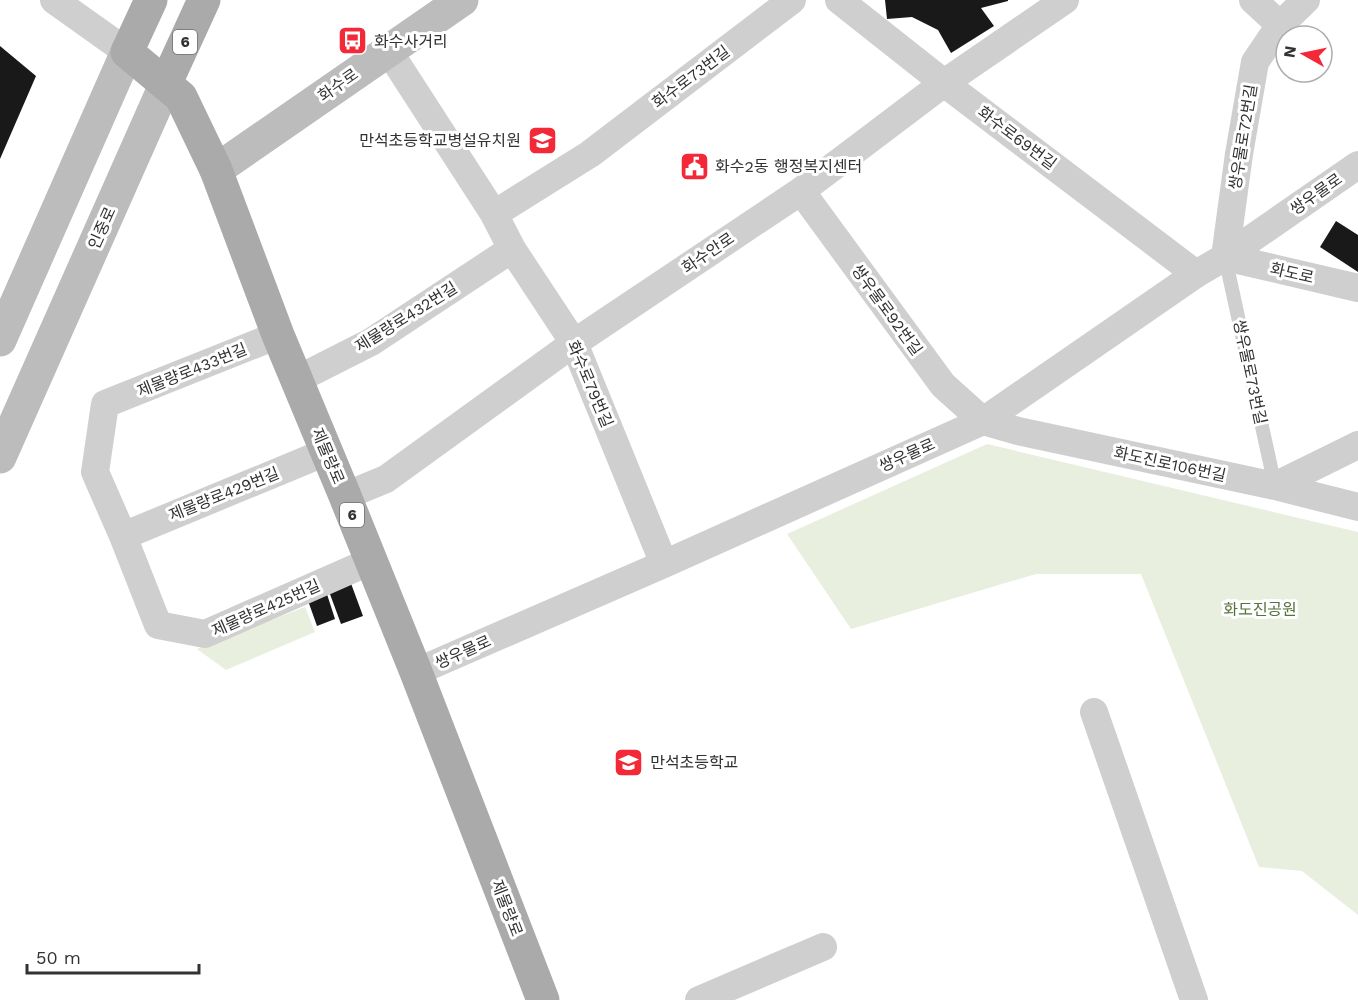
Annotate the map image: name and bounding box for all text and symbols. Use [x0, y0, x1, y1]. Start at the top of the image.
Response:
north arrow [1274, 24, 1334, 84]
bus stop icon: 화수사거리 [337, 25, 369, 57]
road number: 6 [173, 30, 197, 54]
place label: 화수사거리 [374, 32, 448, 51]
street label: 화수로73번길 [649, 42, 733, 112]
text: N [1279, 44, 1300, 59]
street label: 화수로 [314, 64, 362, 105]
street label: 쌍우물로72번길 [1225, 83, 1261, 191]
street label: 화수로69번길 [974, 102, 1060, 174]
school or university icon: 만석초등학교병설유치원 [526, 124, 558, 156]
place label: 만석초등학교병설유치원 [359, 131, 521, 150]
public building icon: 화수2동 행정복지센터 [678, 150, 710, 182]
place label: 화수2동 행정복지센터 [715, 157, 862, 176]
street label: 쌍우물로 [1286, 169, 1346, 219]
street label: 인중로 [84, 204, 120, 252]
street label: 화수안로 [678, 229, 738, 277]
street label: 화도로 [1268, 259, 1316, 287]
street label: 쌍우물로92번길 [848, 261, 926, 359]
street label: 제물량로432번길 [351, 278, 461, 356]
street label: 쌍우물로73번길 [1230, 318, 1270, 426]
street label: 화수로79번길 [563, 338, 617, 430]
street label: 제물량로433번길 [134, 339, 250, 401]
street label: 제물량로 [308, 425, 348, 487]
street label: 쌍우물로 [876, 434, 938, 476]
street label: 화도진로106번길 [1112, 443, 1228, 485]
street label: 제물량로429번길 [166, 463, 282, 525]
road number: 6 [340, 503, 364, 527]
street label: 제물량로425번길 [209, 576, 323, 640]
park label: 화도진공원 [1223, 600, 1297, 619]
street label: 쌍우물로 [432, 631, 494, 673]
school or university icon: 만석초등학교 [613, 746, 645, 778]
place label: 만석초등학교 [650, 753, 738, 772]
street label: 제물량로 [488, 877, 527, 939]
scale bar [27, 937, 200, 975]
text: 50 m [36, 947, 81, 968]

